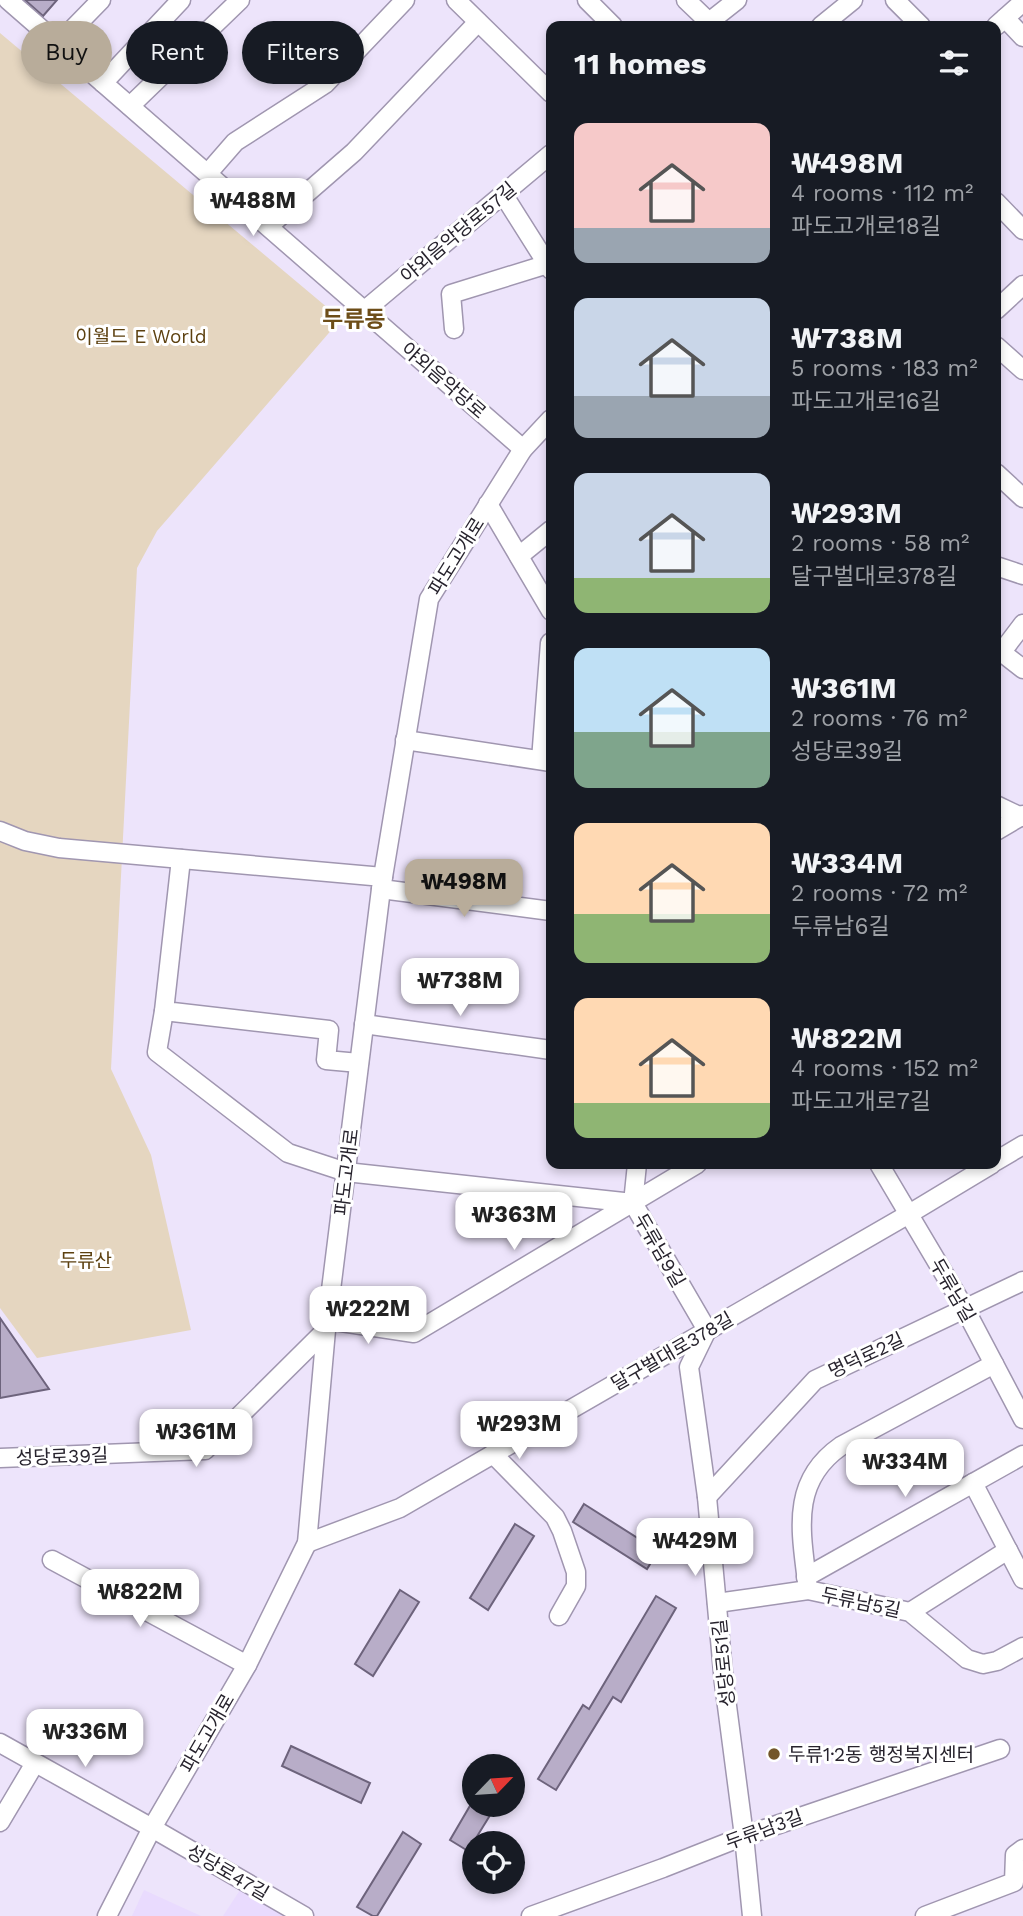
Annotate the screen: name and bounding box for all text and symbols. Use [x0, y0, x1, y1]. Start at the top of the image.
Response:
chip: Buy [21, 21, 112, 84]
chip: Rent [126, 21, 228, 84]
chip: Filters [242, 21, 364, 84]
icon: filters [935, 44, 973, 82]
text: 11 homes [574, 46, 707, 81]
text: ₩498M [791, 145, 904, 180]
icon: home [630, 151, 714, 235]
street label: 야외음악당로57길 [396, 177, 521, 287]
pin: ₩488M [204, 178, 302, 238]
text: 4 rooms · 112 m² [791, 180, 973, 207]
text: ₩488M [210, 187, 296, 214]
text: 파도고개로18길 [791, 213, 941, 240]
district label: 두류동 [322, 306, 386, 333]
text: ₩738M [791, 320, 903, 355]
park label: 이월드 E World [75, 325, 207, 348]
icon: home [630, 326, 714, 410]
street label: 야외음악당로 [397, 337, 491, 423]
text: 5 rooms · 183 m² [791, 355, 978, 382]
text: 파도고개로16길 [791, 388, 941, 415]
text: ₩293M [791, 495, 902, 530]
icon: home [630, 501, 714, 585]
street label: 파도고개로 [424, 513, 489, 599]
text: 2 rooms · 58 m² [791, 530, 970, 557]
text: 달구벌대로378길 [791, 563, 957, 590]
text: ₩361M [791, 670, 897, 705]
icon: home [630, 676, 714, 760]
text: 2 rooms · 76 m² [791, 705, 967, 732]
text: 성당로39길 [791, 738, 903, 765]
text: ₩334M [791, 845, 903, 880]
icon: home [630, 851, 714, 935]
pin: ₩498M [415, 860, 513, 919]
text: ₩498M [421, 868, 507, 895]
text: 2 rooms · 72 m² [791, 880, 967, 907]
text: 두류남6길 [791, 913, 890, 940]
pin: ₩738M [411, 958, 509, 1018]
text: ₩738M [417, 967, 503, 994]
text: ₩822M [791, 1020, 903, 1055]
icon: home [630, 1026, 714, 1110]
text: 4 rooms · 152 m² [791, 1055, 978, 1082]
text: 파도고개로7길 [791, 1088, 931, 1115]
street label: 파도고개로 [330, 1127, 363, 1217]
pin: ₩363M [465, 1192, 563, 1252]
text: ₩363M [471, 1201, 557, 1228]
street label: 두류남9길 [629, 1209, 690, 1291]
park label: 두류산 [60, 1249, 112, 1272]
street label: 두류남길 [925, 1254, 980, 1326]
pin: ₩222M [319, 1286, 417, 1346]
text: ₩222M [325, 1295, 411, 1322]
street label: 달구벌대로378길 [607, 1307, 737, 1396]
street label: 명덕로2길 [825, 1328, 908, 1383]
pin: ₩293M [470, 1402, 568, 1461]
pin: ₩361M [147, 1410, 245, 1469]
text: ₩293M [476, 1410, 562, 1437]
text: ₩361M [155, 1418, 237, 1445]
pin: ₩334M [856, 1440, 954, 1499]
street label: 성당로39길 [15, 1443, 109, 1470]
text: ₩334M [862, 1448, 948, 1475]
pin: ₩429M [646, 1518, 744, 1578]
text: ₩429M [652, 1527, 738, 1554]
pin: ₩822M [91, 1570, 189, 1629]
text: ₩822M [97, 1578, 183, 1605]
street label: 두류남5길 [819, 1583, 903, 1622]
street label: 성당로51길 [707, 1618, 740, 1708]
street label: 파도고개로 [176, 1690, 239, 1777]
pin: ₩336M [36, 1710, 134, 1769]
text: ₩336M [42, 1718, 128, 1745]
place label: 두류1·2동 행정복지센터 [788, 1743, 974, 1766]
marker: 두류1·2동 행정복지센터 [766, 1746, 782, 1762]
north arrow [462, 1754, 525, 1816]
map controls [462, 1754, 525, 1894]
street label: 두류남3길 [722, 1805, 806, 1854]
button: locate [462, 1831, 525, 1894]
street label: 성당로47길 [182, 1840, 273, 1905]

